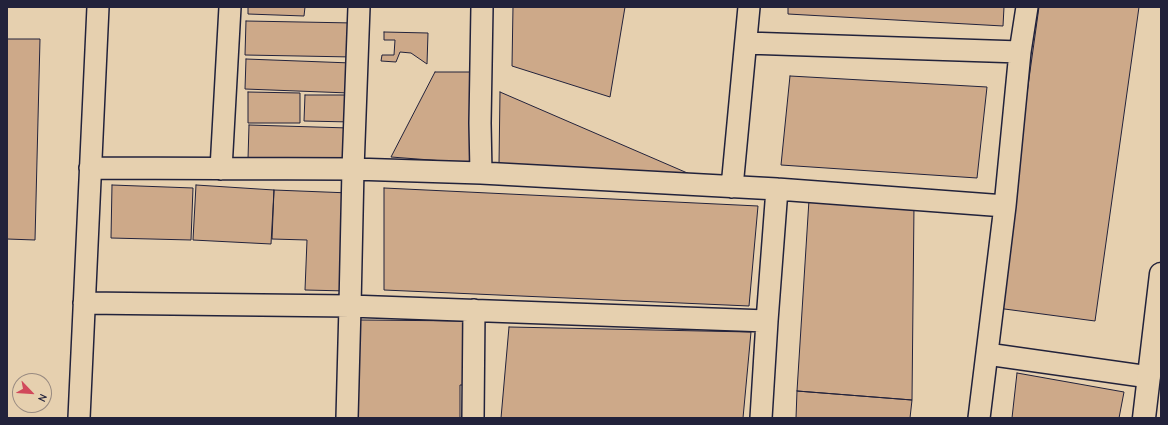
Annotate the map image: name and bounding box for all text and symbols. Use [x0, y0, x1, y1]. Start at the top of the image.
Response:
north arrow [12, 373, 52, 413]
text: N [35, 392, 50, 404]

